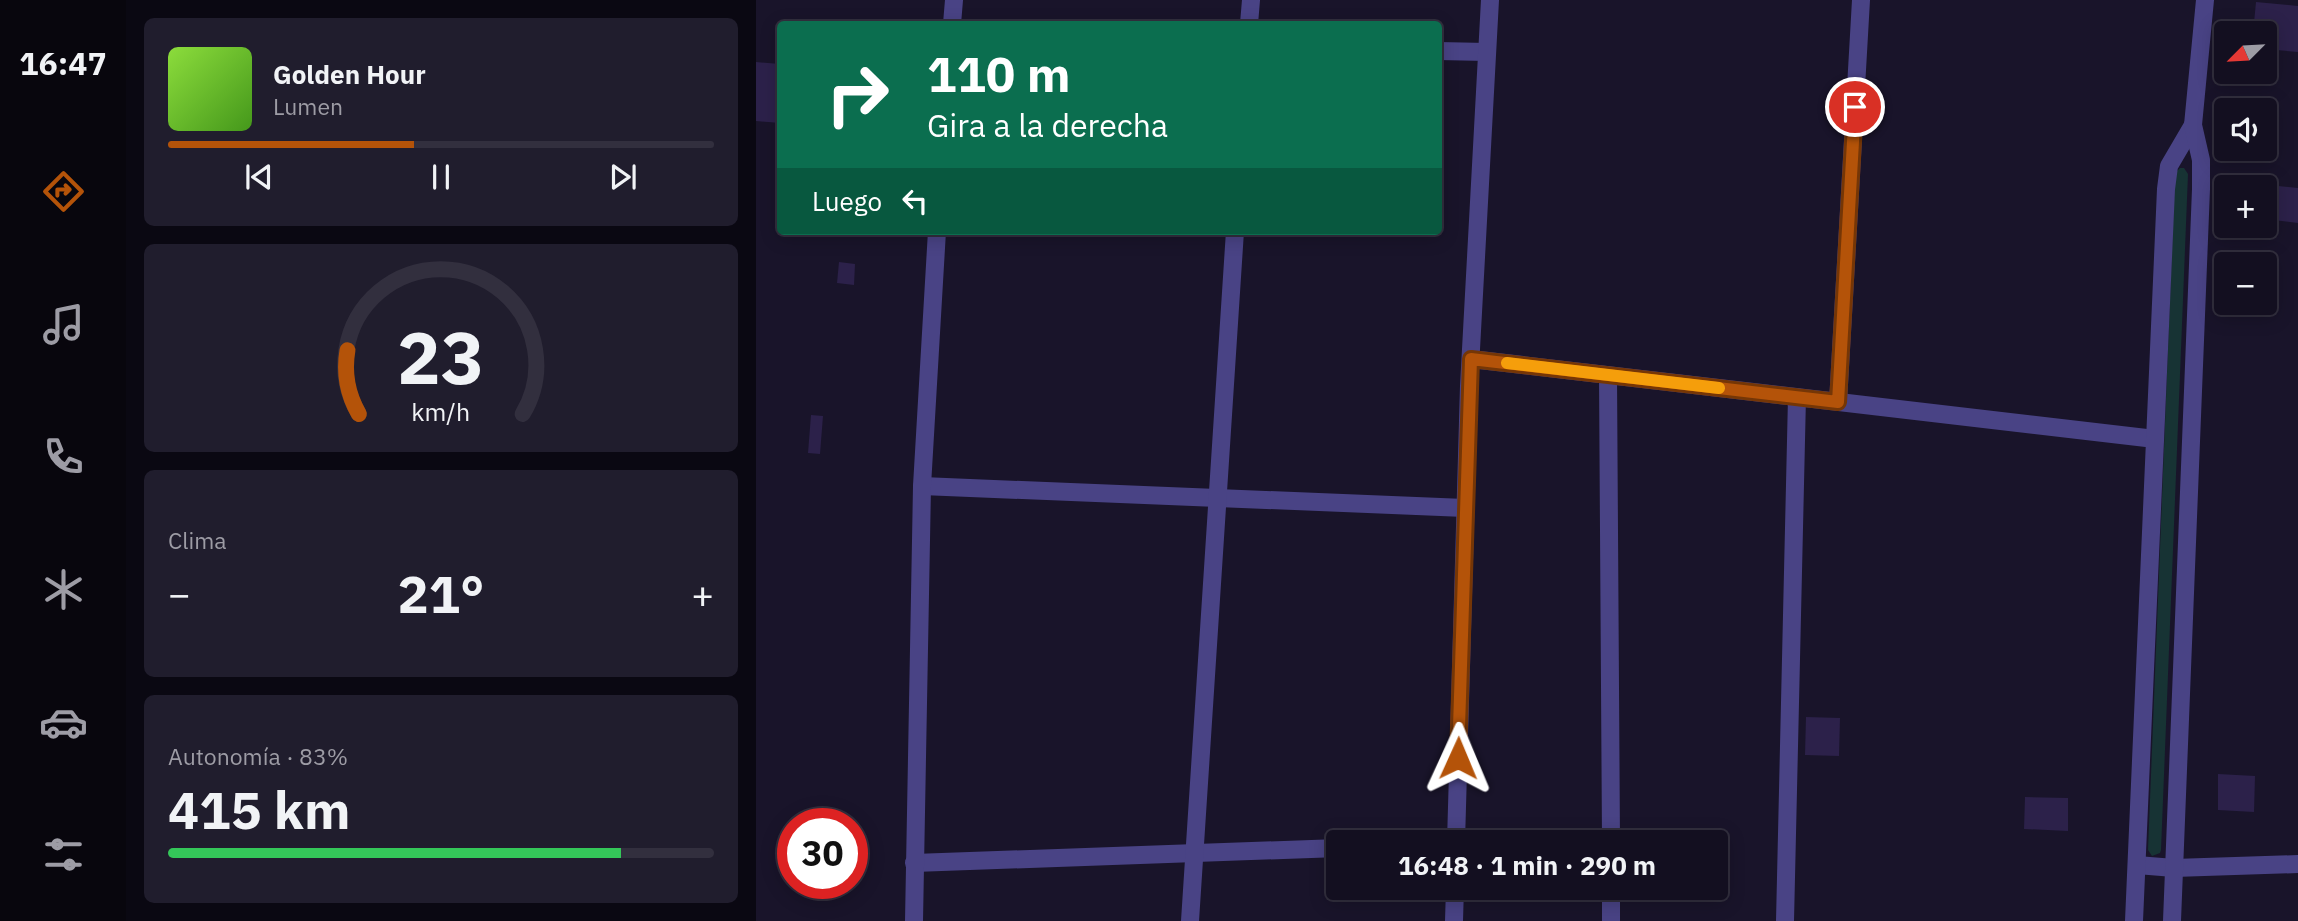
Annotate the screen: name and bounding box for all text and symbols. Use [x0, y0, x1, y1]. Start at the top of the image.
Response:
north arrow [2214, 21, 2277, 84]
map controls [2214, 21, 2277, 315]
text: 16:47 [19, 42, 107, 84]
text: 110 m [927, 42, 1071, 105]
icon: right [812, 49, 903, 140]
text: Golden Hour [273, 57, 426, 91]
pin [1825, 77, 1885, 137]
icon: arrive [1836, 88, 1874, 126]
text: Lumen [273, 91, 343, 121]
button: sound [2214, 98, 2277, 161]
text: Gira a la derecha [927, 104, 1168, 146]
icon: previous [240, 158, 278, 196]
icon: pause [422, 158, 460, 196]
icon: next [604, 158, 642, 196]
icon: directions [39, 167, 88, 216]
button: + [2214, 175, 2277, 238]
icon: left [896, 182, 934, 220]
text: Luego [812, 184, 882, 218]
button: − [2214, 252, 2277, 315]
icon: music [39, 300, 88, 349]
text: 23 [397, 309, 485, 404]
text: km/h [412, 394, 470, 427]
icon: phone [39, 432, 88, 481]
text: Clima [168, 525, 227, 555]
text: 21° [398, 560, 484, 627]
icon: climate [39, 565, 88, 614]
text: − [168, 569, 191, 618]
text: + [691, 569, 714, 618]
icon: car [39, 698, 88, 747]
position arrow [1421, 721, 1495, 795]
text: Autonomía · 83% [168, 741, 348, 771]
text: 415 km [168, 776, 350, 843]
speed limit sign: 30 [777, 808, 868, 899]
icon: filters [39, 830, 88, 879]
text: 16:48 · 1 min · 290 m [1398, 848, 1656, 882]

